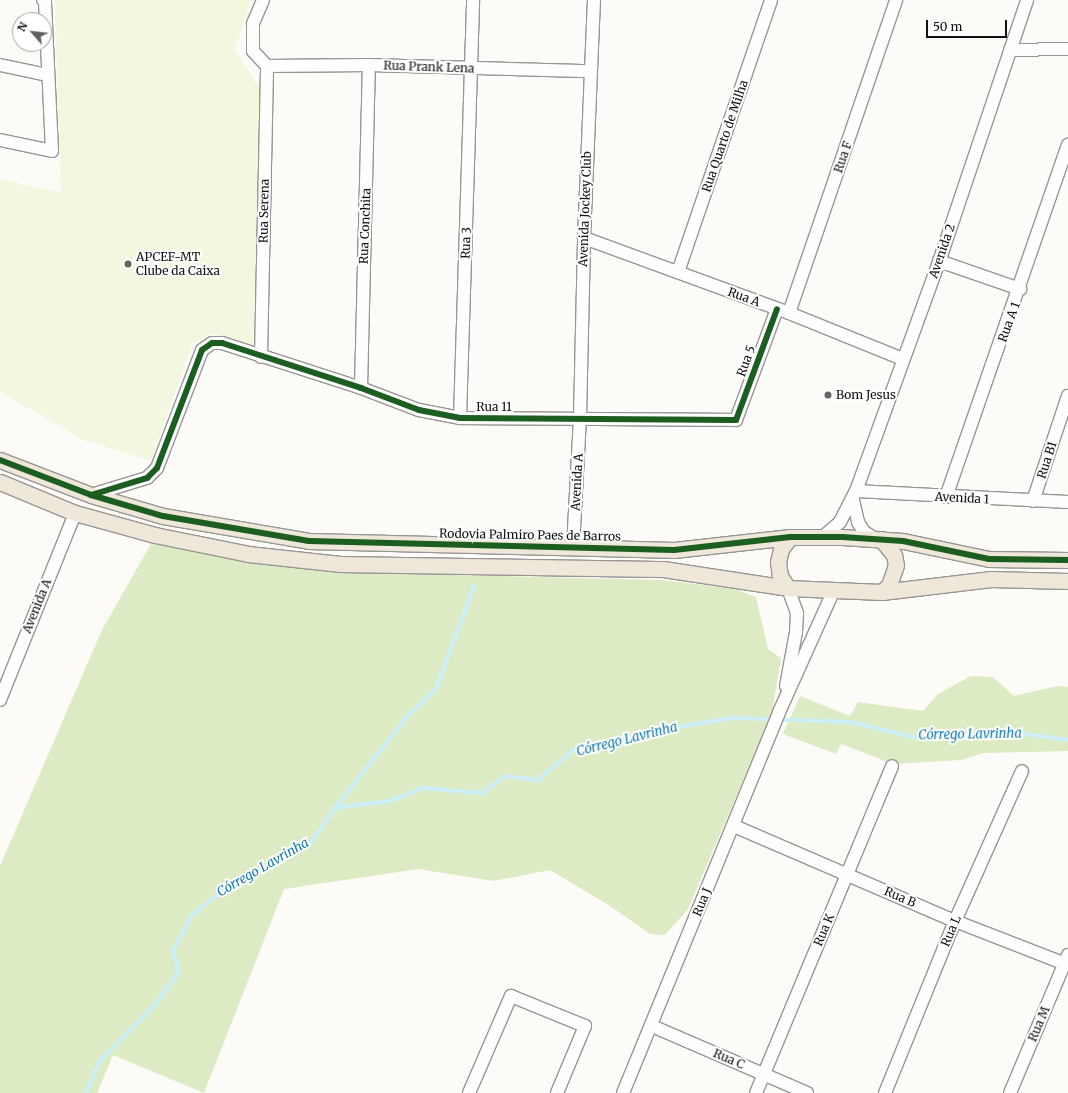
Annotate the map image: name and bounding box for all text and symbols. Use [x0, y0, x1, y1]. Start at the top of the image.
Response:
north arrow [12, 12, 52, 52]
scale bar [928, 12, 1009, 38]
text: 50 m [933, 19, 962, 34]
text: N [14, 20, 31, 34]
street label: Rua Prank Lena [383, 58, 475, 76]
street label: Rua Quarto de Milha [699, 78, 751, 194]
street label: Rua F [831, 139, 855, 175]
street label: Avenida Jockey Club [576, 151, 594, 267]
street label: Rua Serena [256, 179, 272, 243]
street label: Rua Conchita [356, 188, 374, 264]
street label: Avenida 2 [926, 222, 958, 280]
street label: Rua 3 [458, 227, 474, 259]
place label: APCEF-MT Clube da Caixa [136, 250, 220, 278]
marker: APCEF-MT Clube da Caixa [123, 259, 133, 269]
street label: Rua A [726, 285, 762, 309]
street label: Rua A 1 [995, 300, 1023, 344]
street label: Rua 5 [734, 344, 758, 378]
place label: Bom Jesus [836, 388, 896, 402]
marker: Bom Jesus [823, 390, 833, 400]
street label: Rua 11 [476, 400, 512, 414]
street label: Rua B1 [1034, 440, 1060, 480]
street label: Avenida A [568, 453, 586, 511]
street label: Avenida 1 [934, 489, 990, 507]
street label: Rodovia Palmiro Paes de Barros [439, 526, 621, 544]
street label: Avenida A [20, 577, 54, 635]
water label: Córrego Lavrinha [575, 720, 679, 760]
water label: Córrego Lavrinha [918, 726, 1022, 744]
water label: Córrego Lavrinha [214, 835, 312, 901]
street label: Rua B [882, 884, 918, 910]
street label: Rua J [690, 886, 714, 918]
street label: Rua K [811, 912, 837, 948]
street label: Rua L [938, 913, 964, 949]
street label: Rua M [1025, 1004, 1053, 1044]
street label: Rua C [711, 1046, 747, 1072]

